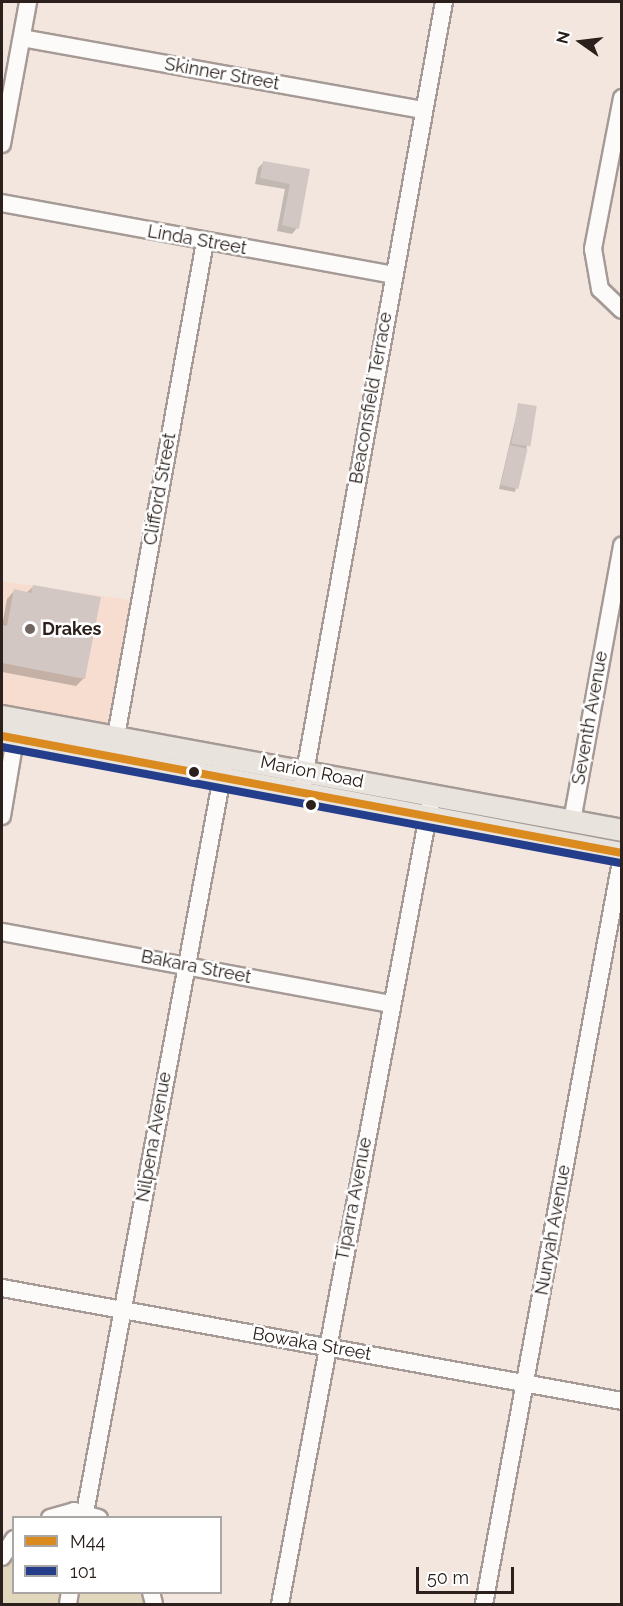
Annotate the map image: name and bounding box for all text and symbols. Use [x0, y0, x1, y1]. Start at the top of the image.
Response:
north arrow [551, 12, 611, 72]
text: N [552, 29, 574, 46]
street label: Skinner Street [163, 53, 281, 95]
street label: Linda Street [146, 221, 248, 259]
street label: Beaconsfield Terrace [345, 310, 397, 486]
street label: Clifford Street [139, 431, 181, 547]
place label: Drakes [42, 618, 101, 640]
marker: Drakes [23, 622, 37, 636]
street label: Seventh Avenue [568, 649, 612, 787]
street label: Marion Road [259, 751, 365, 793]
unlabelled marker [188, 766, 200, 778]
unlabelled marker [305, 799, 317, 811]
street label: Bakara Street [139, 946, 253, 988]
street label: Nilpena Avenue [132, 1070, 176, 1204]
street label: Tiparra Avenue [331, 1135, 377, 1263]
street label: Nunyah Avenue [531, 1163, 575, 1297]
street label: Bowaka Street [251, 1323, 373, 1365]
legend [12, 1516, 222, 1594]
text: M44 [70, 1531, 105, 1552]
scale bar [419, 1555, 516, 1593]
text: 101 [70, 1561, 96, 1582]
text: 50 m [427, 1567, 469, 1588]

